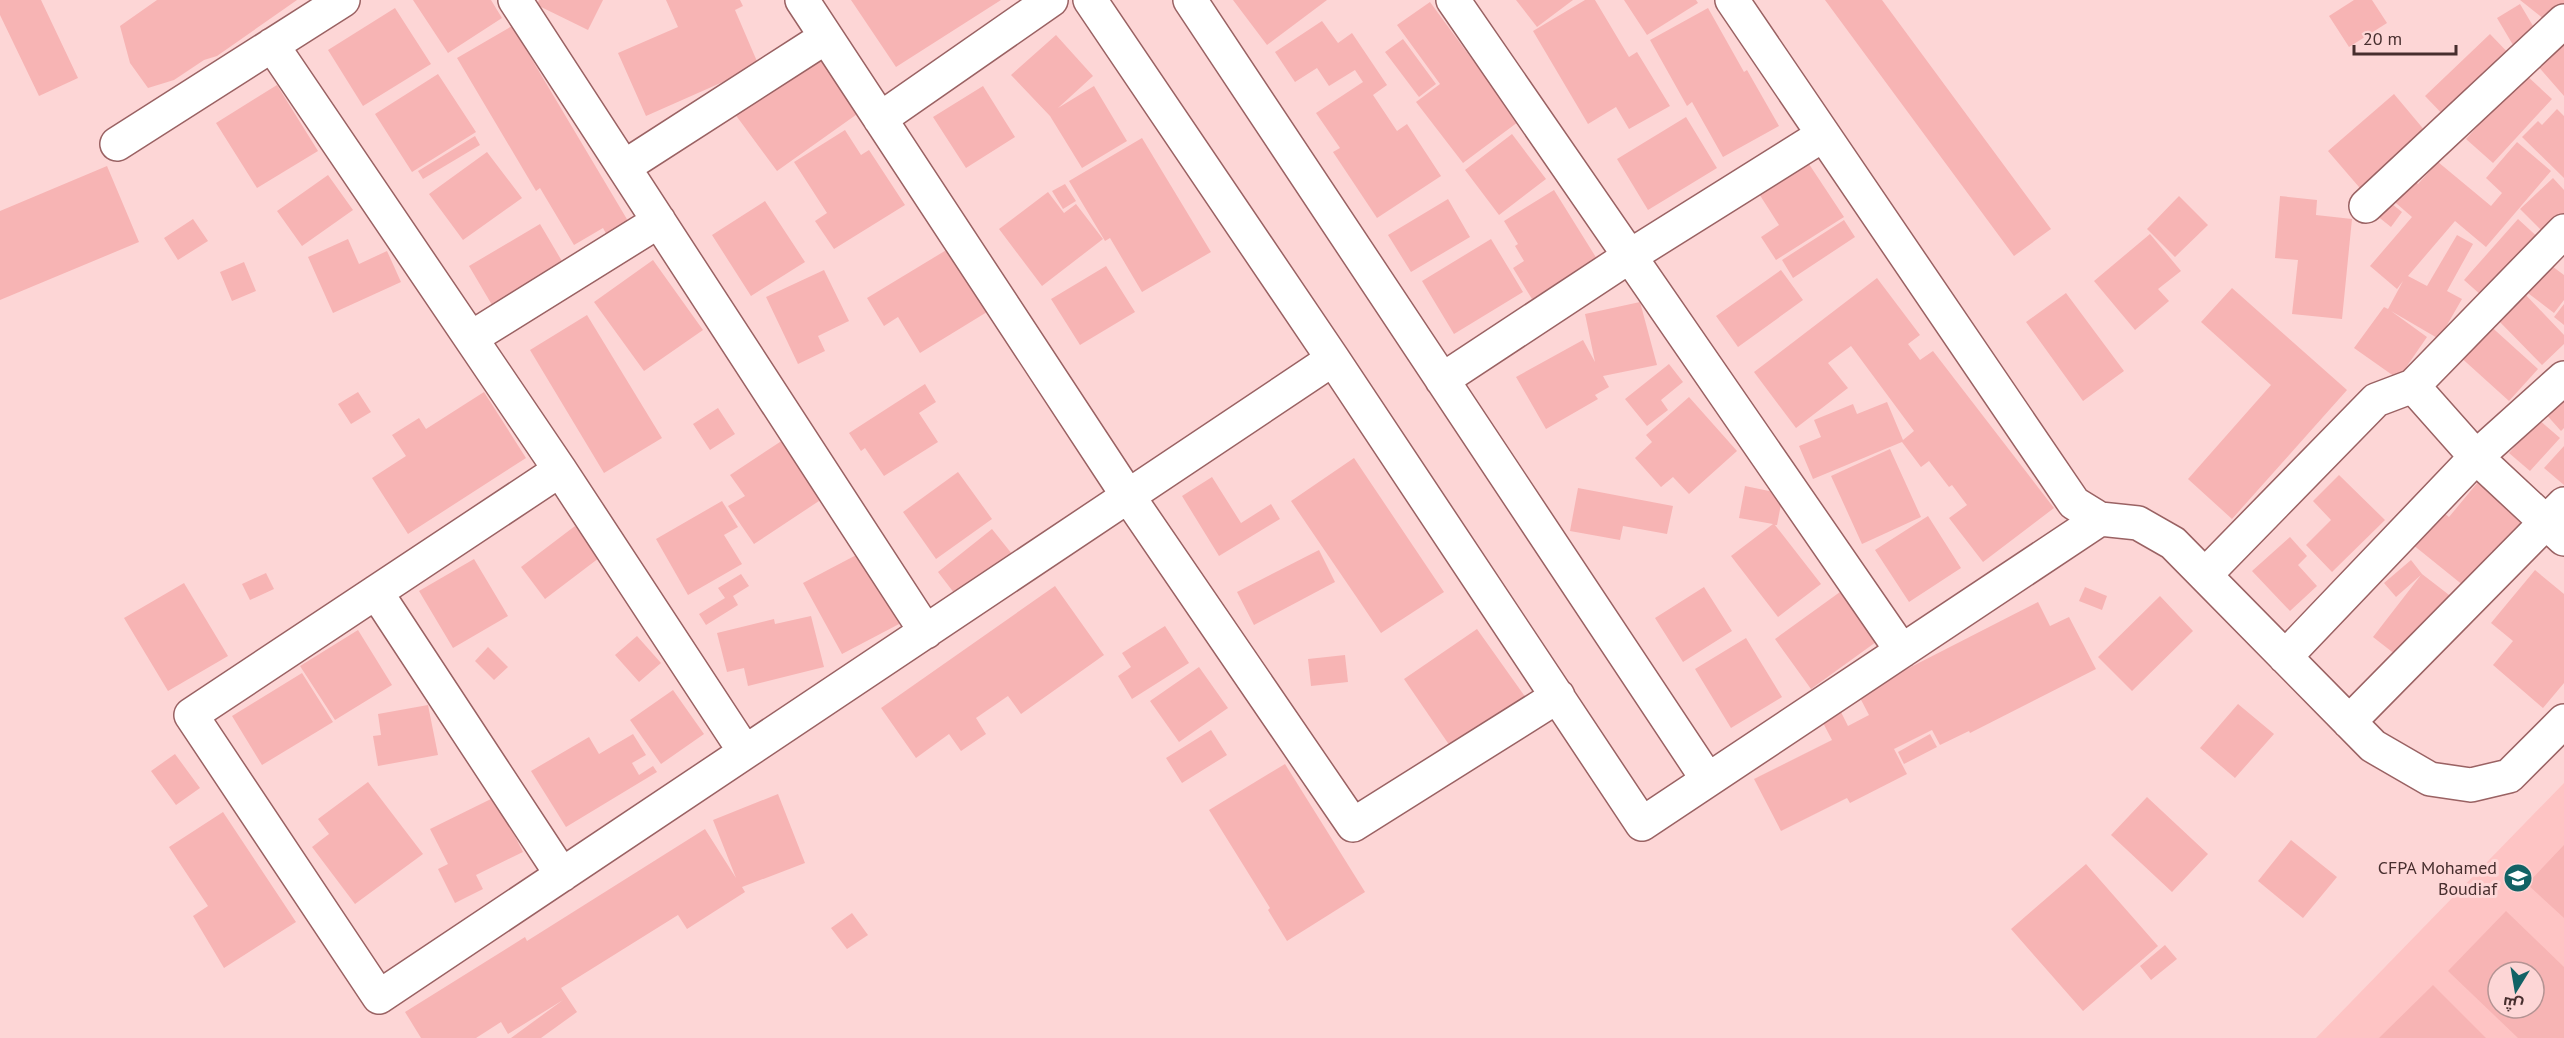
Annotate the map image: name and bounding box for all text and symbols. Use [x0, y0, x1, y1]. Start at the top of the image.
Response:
scale bar [2354, 18, 2456, 56]
text: 20 m [2363, 27, 2402, 50]
place label: CFPA Mohamed Boudiaf [2378, 856, 2498, 900]
school or university icon: CFPA Mohamed Boudiaf [2502, 862, 2534, 894]
north arrow [2486, 960, 2546, 1020]
text: ش [2501, 993, 2525, 1016]

